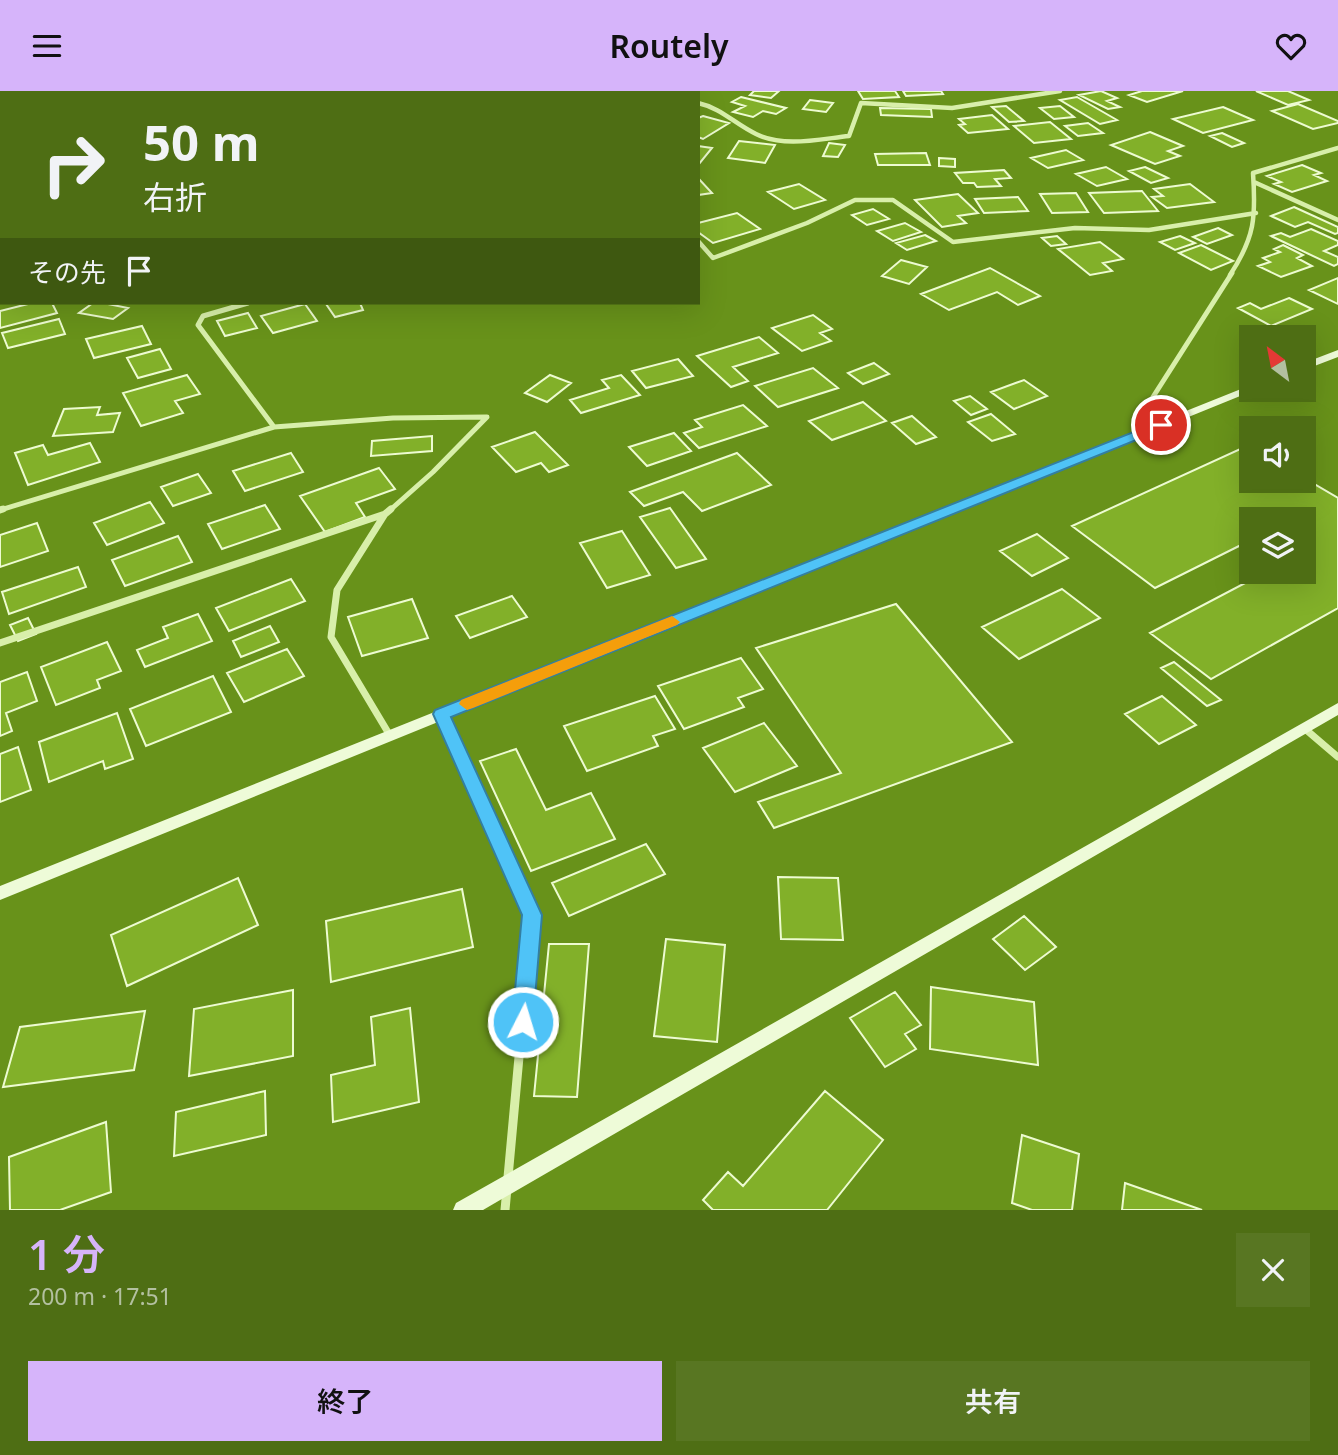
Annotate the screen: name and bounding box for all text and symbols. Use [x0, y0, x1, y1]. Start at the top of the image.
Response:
text: Routely [609, 24, 729, 67]
icon: menu [28, 27, 66, 65]
icon: heart [1272, 27, 1310, 65]
text: 50 m [143, 109, 260, 175]
icon: right [28, 119, 119, 210]
text: 右折 [143, 175, 207, 218]
icon: arrive [120, 252, 158, 290]
text: その先 [28, 254, 106, 290]
north arrow [1239, 325, 1316, 403]
map controls [1239, 325, 1316, 584]
pin [1131, 395, 1191, 455]
icon: arrive [1142, 406, 1180, 444]
button: sound [1239, 416, 1316, 493]
button: layers [1239, 507, 1316, 584]
position arrow [486, 985, 560, 1059]
text: 1 分 [28, 1225, 105, 1282]
button: close [1236, 1233, 1310, 1307]
text: 200 m · 17:51 [28, 1280, 172, 1312]
button: 終了 [28, 1361, 662, 1441]
button: 共有 [676, 1361, 1310, 1441]

